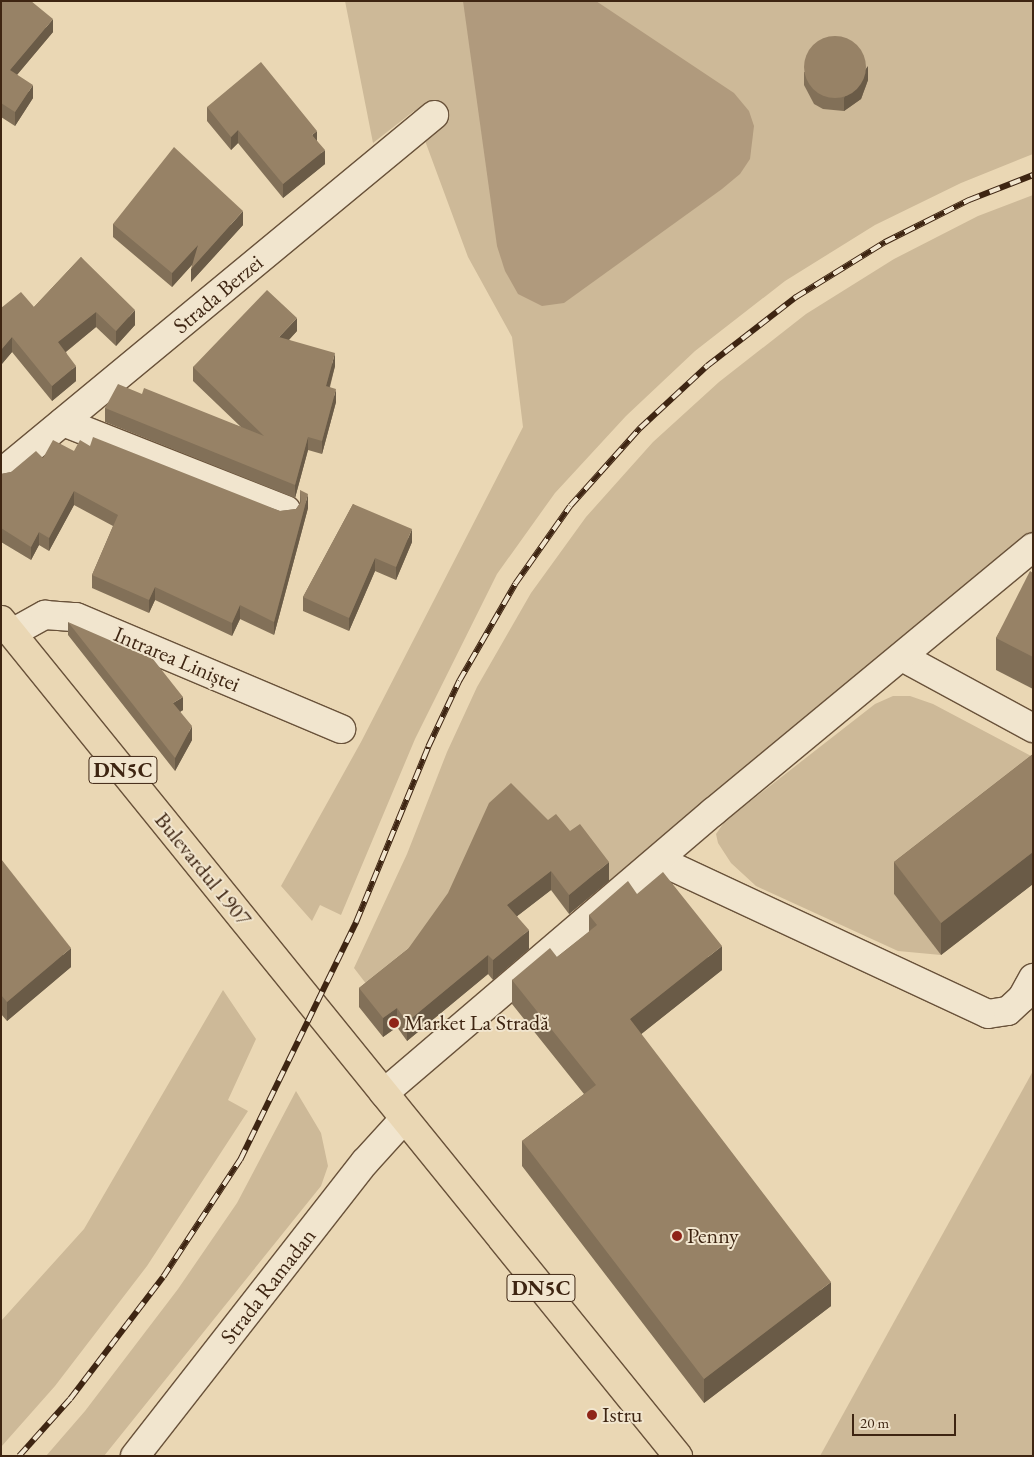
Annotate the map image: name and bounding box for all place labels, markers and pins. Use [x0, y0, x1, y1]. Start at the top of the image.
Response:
place label: Market La Stradă [404, 1010, 549, 1036]
marker: Market La Stradă [388, 1017, 400, 1029]
place label: Penny [687, 1223, 739, 1249]
marker: Penny [671, 1230, 683, 1242]
place label: Istru [602, 1402, 642, 1428]
marker: Istru [586, 1409, 598, 1421]

